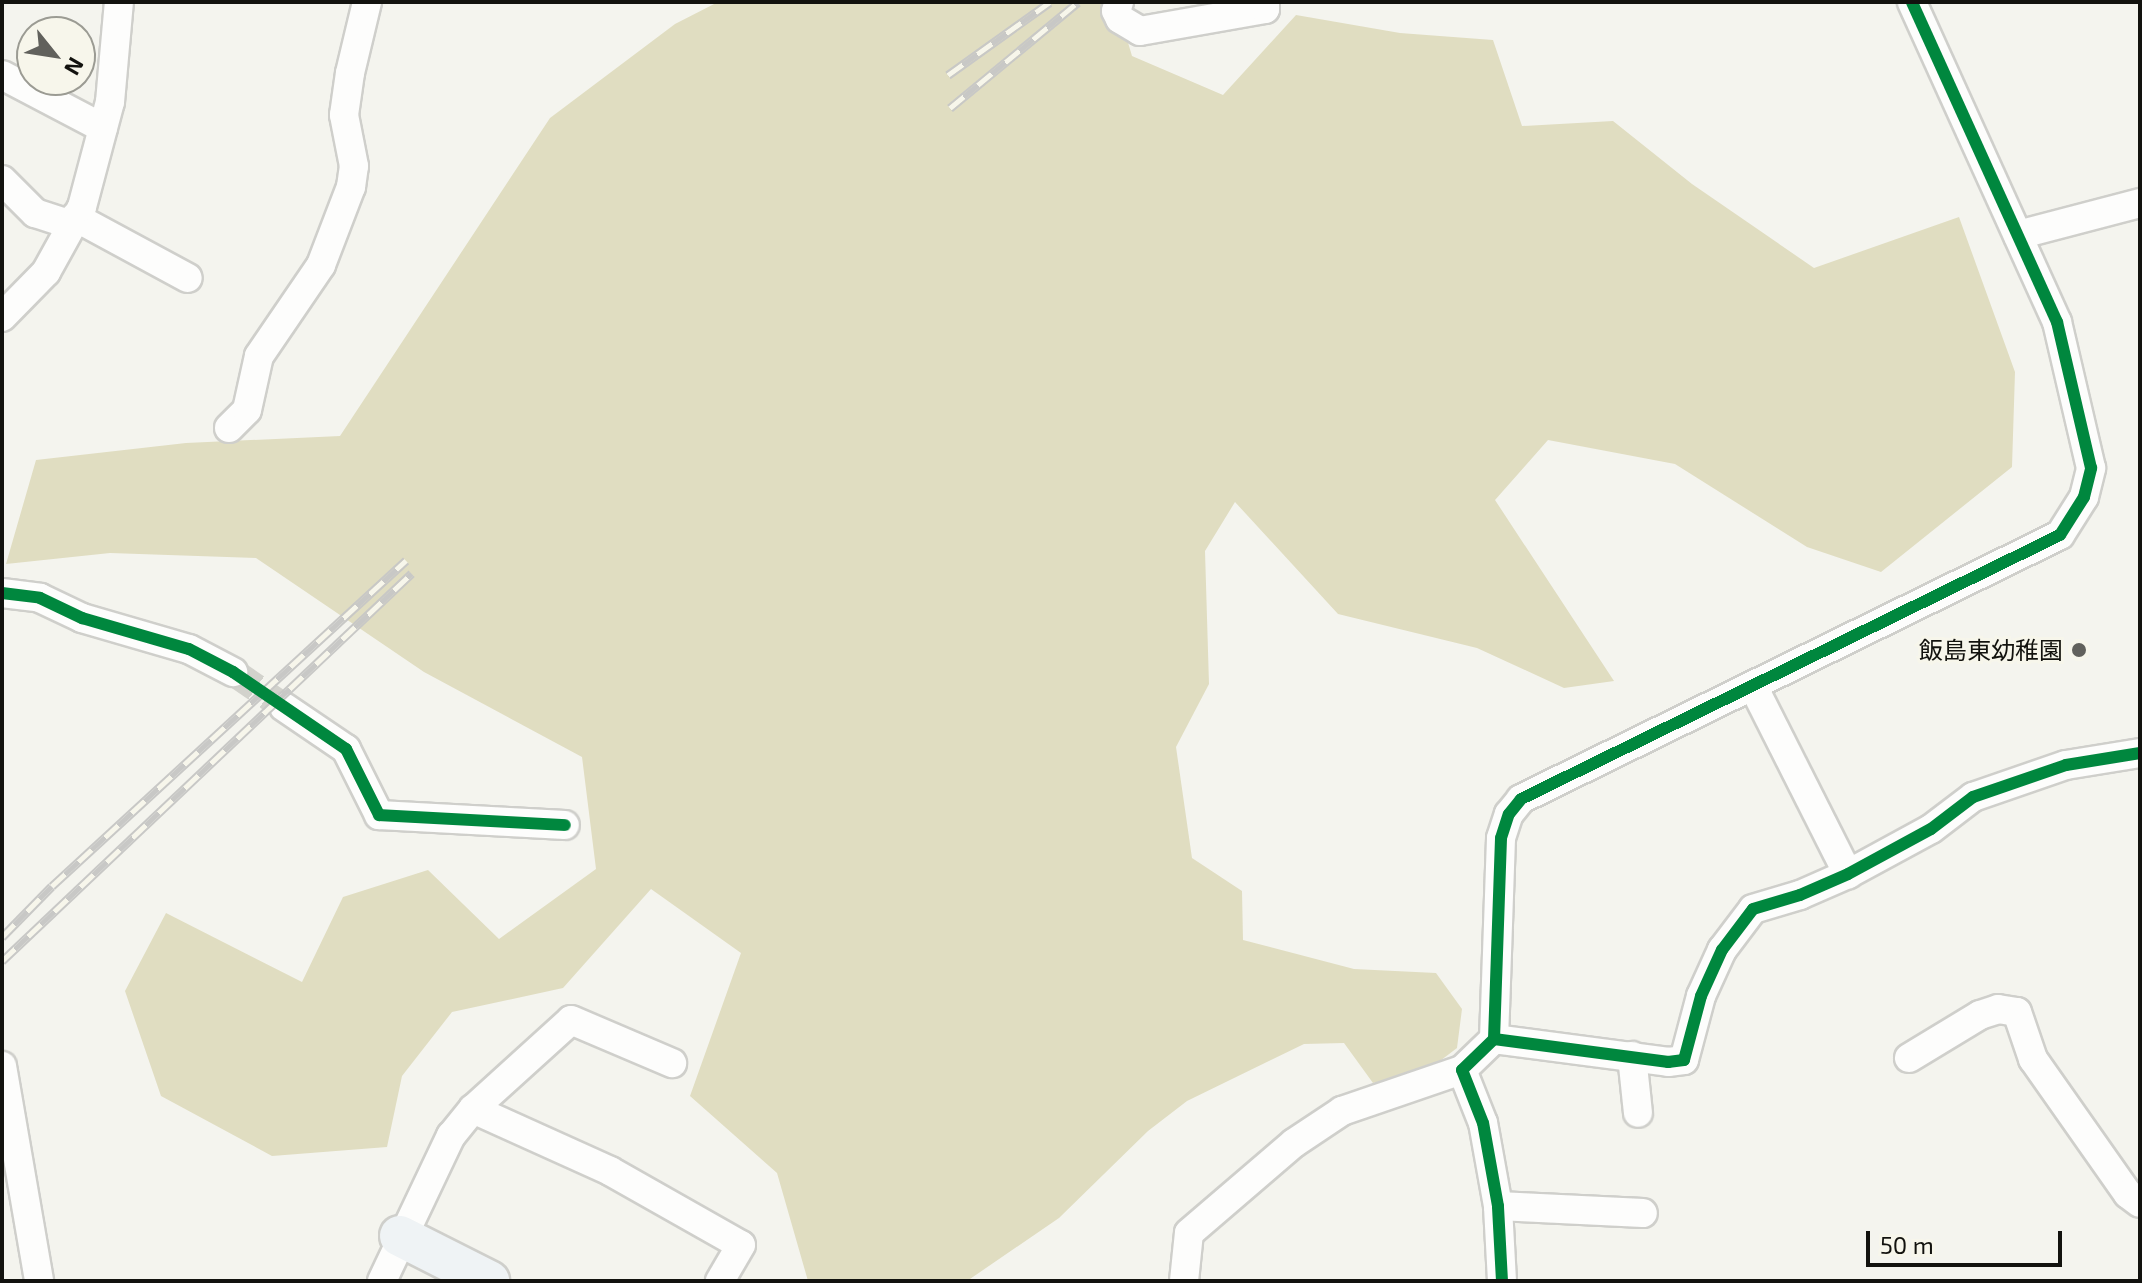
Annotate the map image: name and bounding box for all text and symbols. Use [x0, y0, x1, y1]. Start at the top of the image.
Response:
north arrow [16, 16, 96, 96]
text: N [60, 54, 90, 80]
place label: 飯島東幼稚園 [1919, 636, 2063, 664]
marker: 飯島東幼稚園 [2070, 641, 2088, 659]
scale bar [1870, 1215, 2066, 1265]
text: 50 m [1880, 1230, 1934, 1259]

